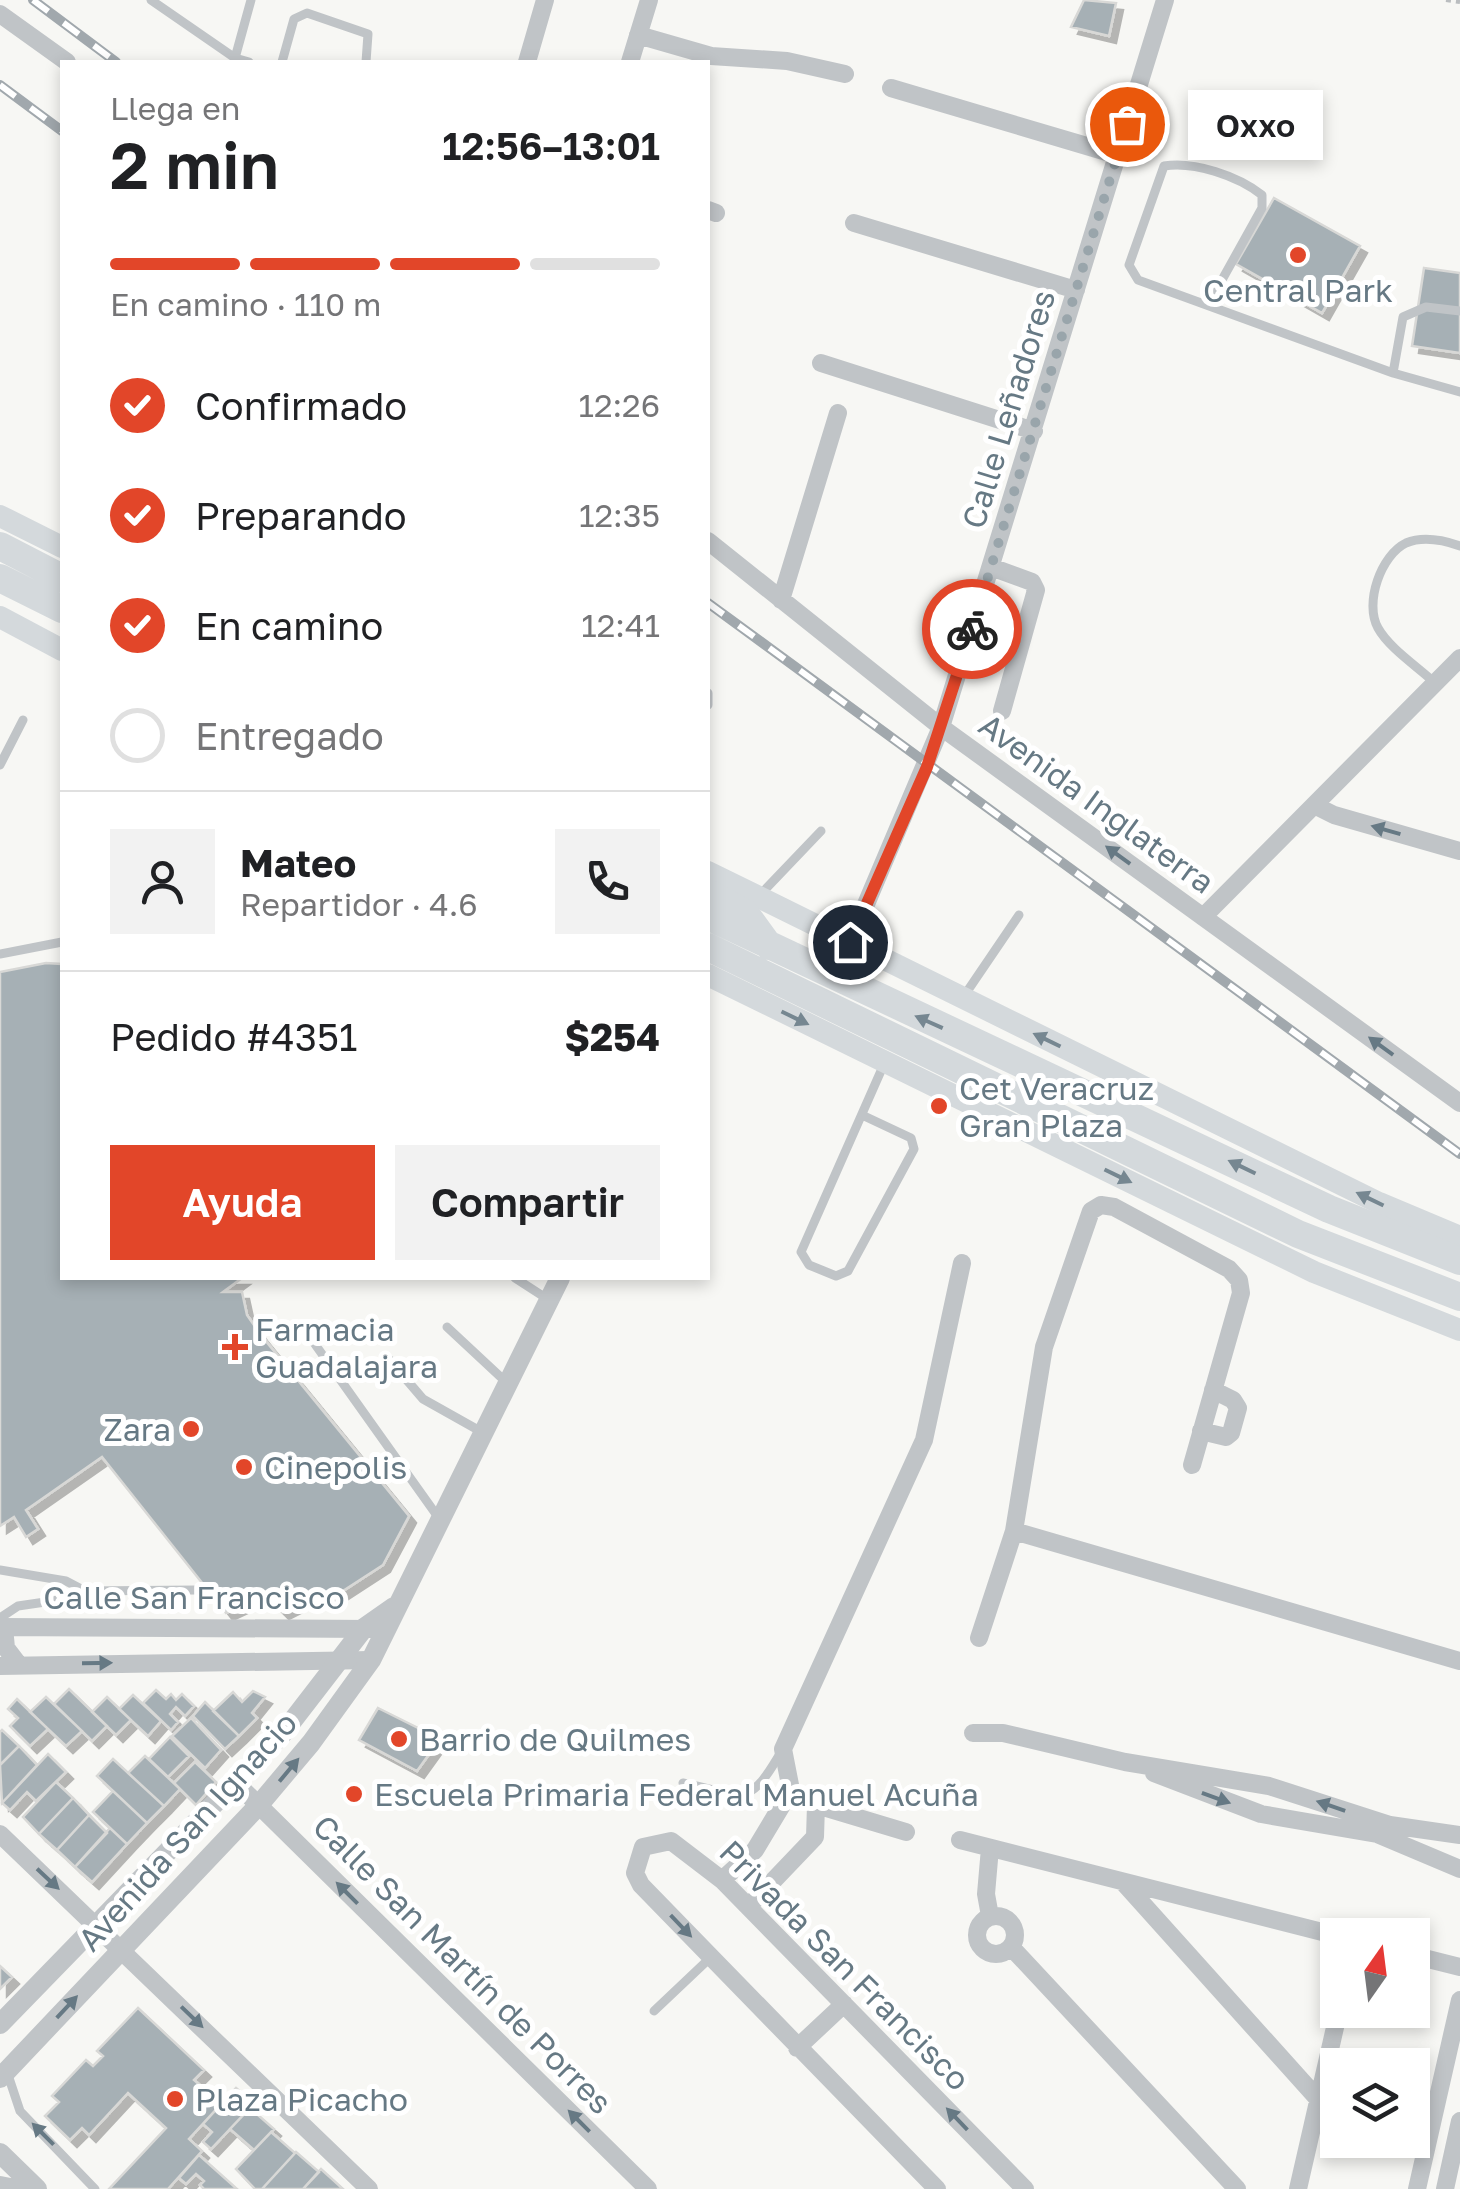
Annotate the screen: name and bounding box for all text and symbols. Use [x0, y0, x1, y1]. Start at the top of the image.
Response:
pin [1085, 82, 1170, 167]
text: Llega en [110, 89, 240, 127]
callout: Oxxo [1187, 89, 1322, 159]
icon: bag [1100, 97, 1155, 152]
text: Oxxo [1216, 106, 1295, 144]
text: 12:56–13:01 [442, 123, 660, 168]
text: 2 min [110, 125, 279, 203]
marker: Central Park [1287, 244, 1309, 266]
place label: Central Park [1203, 271, 1393, 309]
text: En camino · 110 m [110, 285, 381, 323]
street label: Calle Leñadores [954, 285, 1062, 533]
icon: check [110, 378, 165, 433]
text: Confirmado [195, 383, 407, 428]
text: 12:26 [578, 386, 660, 424]
icon: check [110, 488, 165, 543]
text: Preparando [195, 493, 407, 538]
text: 12:35 [579, 496, 660, 534]
courier [922, 579, 1022, 679]
icon: check [110, 598, 165, 653]
icon: bike [945, 602, 1000, 657]
text: En camino [195, 603, 383, 648]
text: 12:41 [581, 606, 660, 644]
street label: Avenida Inglaterra [972, 705, 1222, 901]
text: Entregado [195, 713, 384, 758]
one-way arrow [1371, 822, 1401, 837]
button: person [110, 829, 215, 934]
button: phone [555, 829, 660, 934]
text: Mateo [240, 840, 356, 885]
one-way arrow [1105, 846, 1131, 866]
text: Repartidor · 4.6 [240, 885, 478, 923]
pin [808, 900, 893, 985]
icon: home [823, 915, 878, 970]
one-way arrow [781, 1009, 810, 1026]
one-way arrow [914, 1013, 943, 1030]
text: Pedido #4351 [110, 1014, 358, 1059]
text: $254 [564, 1014, 660, 1059]
one-way arrow [1033, 1031, 1062, 1048]
one-way arrow [1368, 1037, 1394, 1056]
place label: Cet Veracruz Gran Plaza [959, 1069, 1154, 1144]
marker: Cet Veracruz Gran Plaza [928, 1095, 950, 1117]
button: Ayuda [110, 1145, 375, 1260]
button: Compartir [395, 1145, 660, 1260]
one-way arrow [1227, 1159, 1256, 1176]
one-way arrow [1104, 1167, 1133, 1184]
one-way arrow [1356, 1190, 1385, 1207]
place label: Farmacia Guadalajara [255, 1310, 438, 1385]
marker: Farmacia Guadalajara [224, 1336, 246, 1358]
place label: Zara [103, 1410, 171, 1448]
marker: Zara [180, 1418, 202, 1440]
place label: Cinepolis [264, 1448, 407, 1486]
marker: Cinepolis [233, 1456, 255, 1478]
street label: Calle San Francisco [43, 1578, 345, 1616]
one-way arrow [82, 1655, 114, 1671]
street label: Avenida San Ignacio [70, 1704, 304, 1958]
place label: Barrio de Quilmes [419, 1720, 691, 1758]
marker: Barrio de Quilmes [388, 1728, 410, 1750]
one-way arrow [277, 1757, 299, 1782]
place label: Escuela Primaria Federal Manuel Acuña [374, 1775, 979, 1813]
marker: Escuela Primaria Federal Manuel Acuña [343, 1783, 365, 1805]
one-way arrow [1201, 1791, 1231, 1806]
one-way arrow [1316, 1798, 1346, 1813]
street label: Calle San Martín de Porres [306, 1807, 620, 2121]
street label: Privada San Francisco [712, 1832, 978, 2098]
one-way arrow [36, 1867, 60, 1890]
one-way arrow [335, 1881, 359, 1905]
one-way arrow [669, 1914, 692, 1938]
north arrow [1320, 1918, 1430, 2028]
map controls [1320, 1918, 1430, 2158]
one-way arrow [55, 1995, 78, 2019]
one-way arrow [180, 2005, 204, 2028]
button: layers [1320, 2048, 1430, 2158]
place label: Plaza Picacho [195, 2080, 408, 2118]
marker: Plaza Picacho [164, 2088, 186, 2110]
one-way arrow [945, 2108, 969, 2132]
one-way arrow [567, 2109, 591, 2133]
one-way arrow [32, 2123, 56, 2146]

